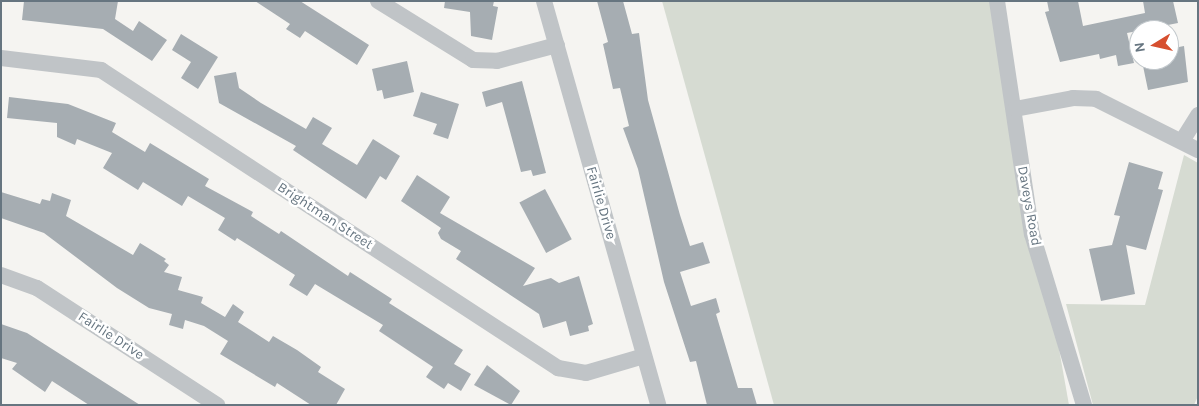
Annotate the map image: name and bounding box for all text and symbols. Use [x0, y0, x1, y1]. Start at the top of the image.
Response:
north arrow [1129, 20, 1179, 70]
text: N [1130, 41, 1149, 54]
street label: Fairlie Drive [583, 165, 619, 241]
street label: Daveys Road [1014, 165, 1044, 247]
street label: Brightman Street [274, 179, 376, 253]
street label: Fairlie Drive [75, 308, 147, 364]

